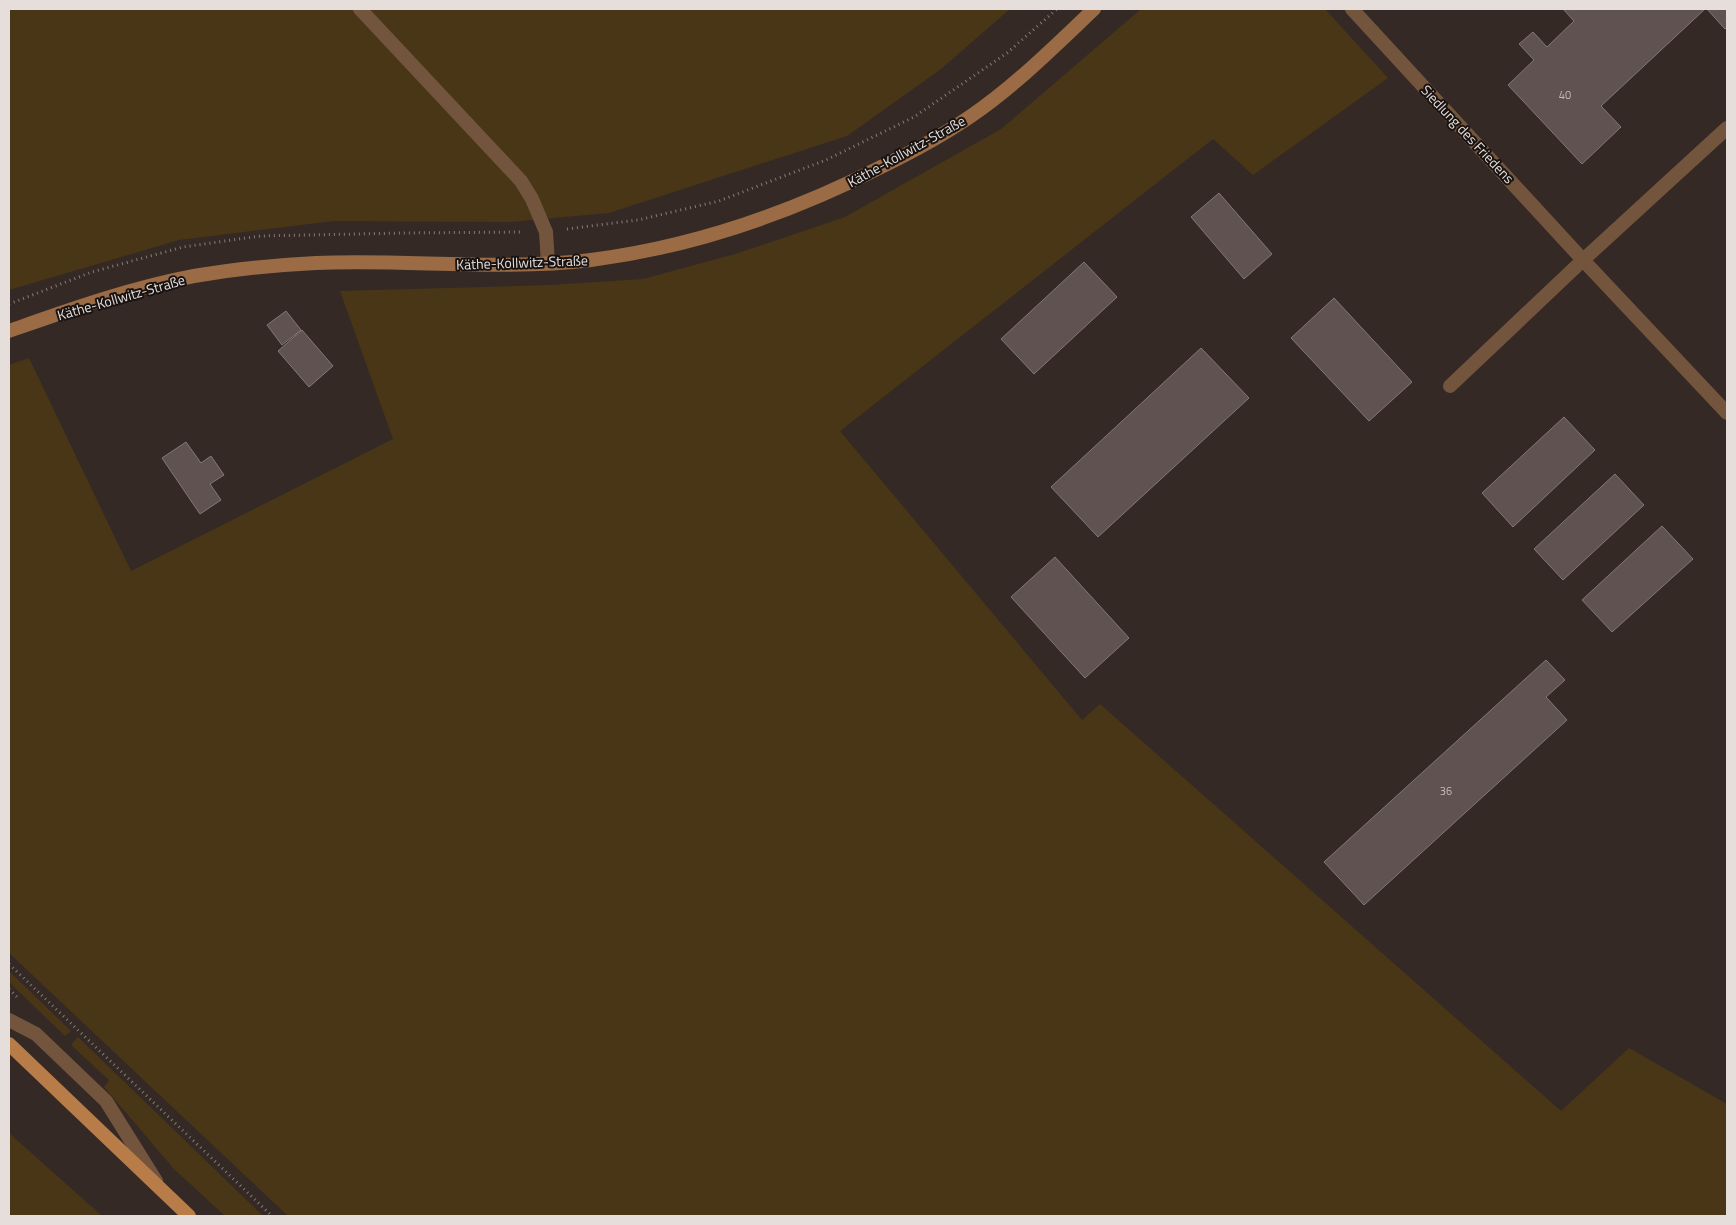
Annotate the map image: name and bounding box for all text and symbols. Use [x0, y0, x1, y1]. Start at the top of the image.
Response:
street label: Siedlung des Friedens [1417, 80, 1519, 188]
house number: 40 [1559, 87, 1571, 103]
street label: Käthe-Kollwitz-Straße [843, 110, 969, 192]
street label: Käthe-Kollwitz-Straße [456, 249, 588, 275]
street label: Käthe-Kollwitz-Straße [55, 269, 187, 325]
house number: 36 [1440, 783, 1452, 799]

